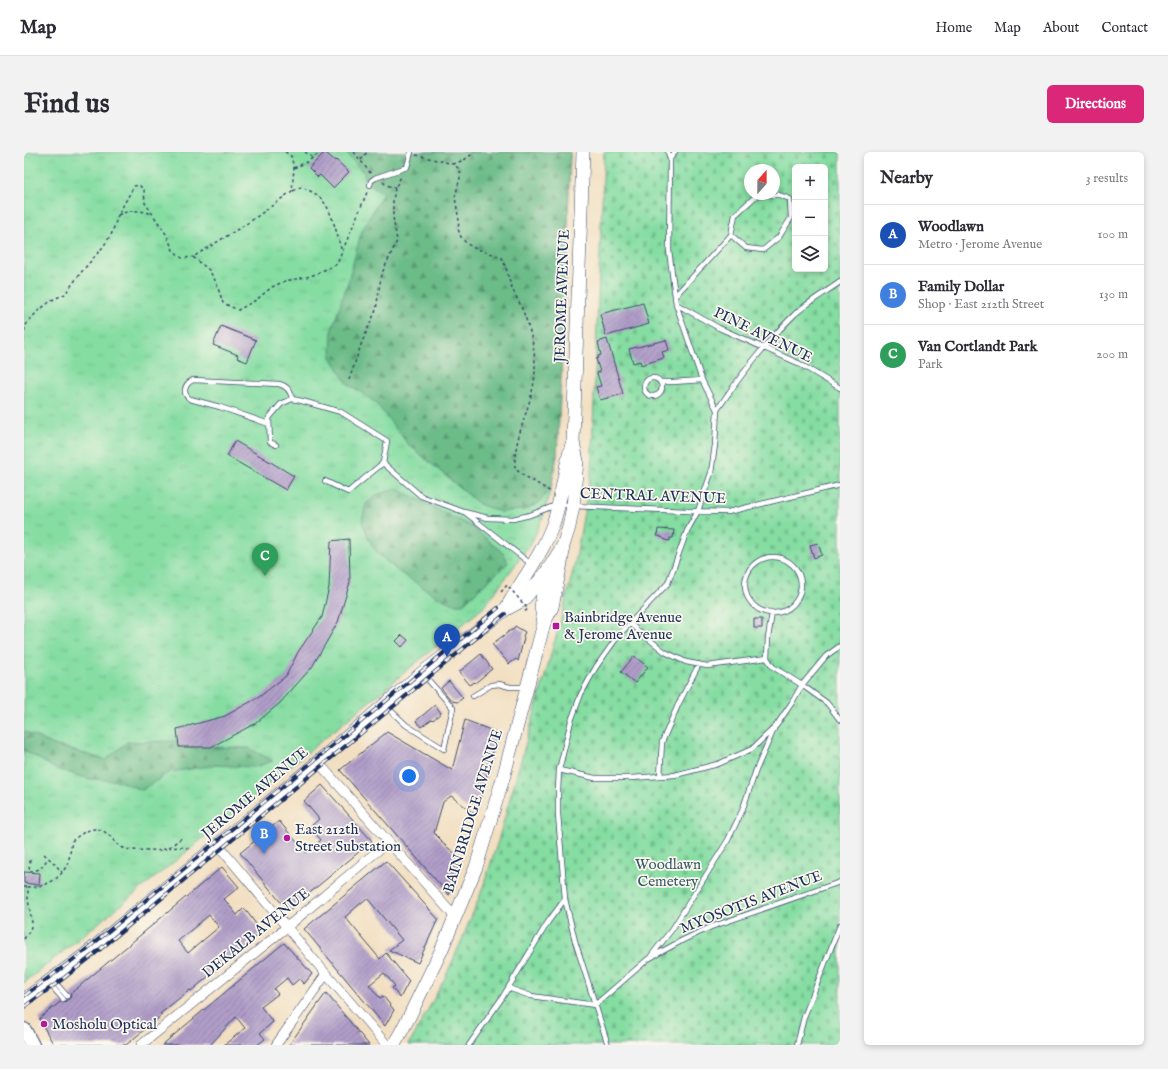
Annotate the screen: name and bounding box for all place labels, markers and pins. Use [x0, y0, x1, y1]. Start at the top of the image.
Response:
pin: C [252, 543, 278, 576]
place label: Bainbridge Avenue & Jerome Avenue [564, 608, 682, 644]
marker: Bainbridge Avenue & Jerome Avenue [551, 621, 561, 631]
pin: A [434, 624, 460, 657]
place label: East 212th Street Substation [295, 820, 401, 856]
pin: B [251, 821, 277, 854]
marker: East 212th Street Substation [282, 833, 292, 843]
place label: Mosholu Optical [52, 1015, 158, 1034]
marker: Mosholu Optical [39, 1019, 49, 1029]

